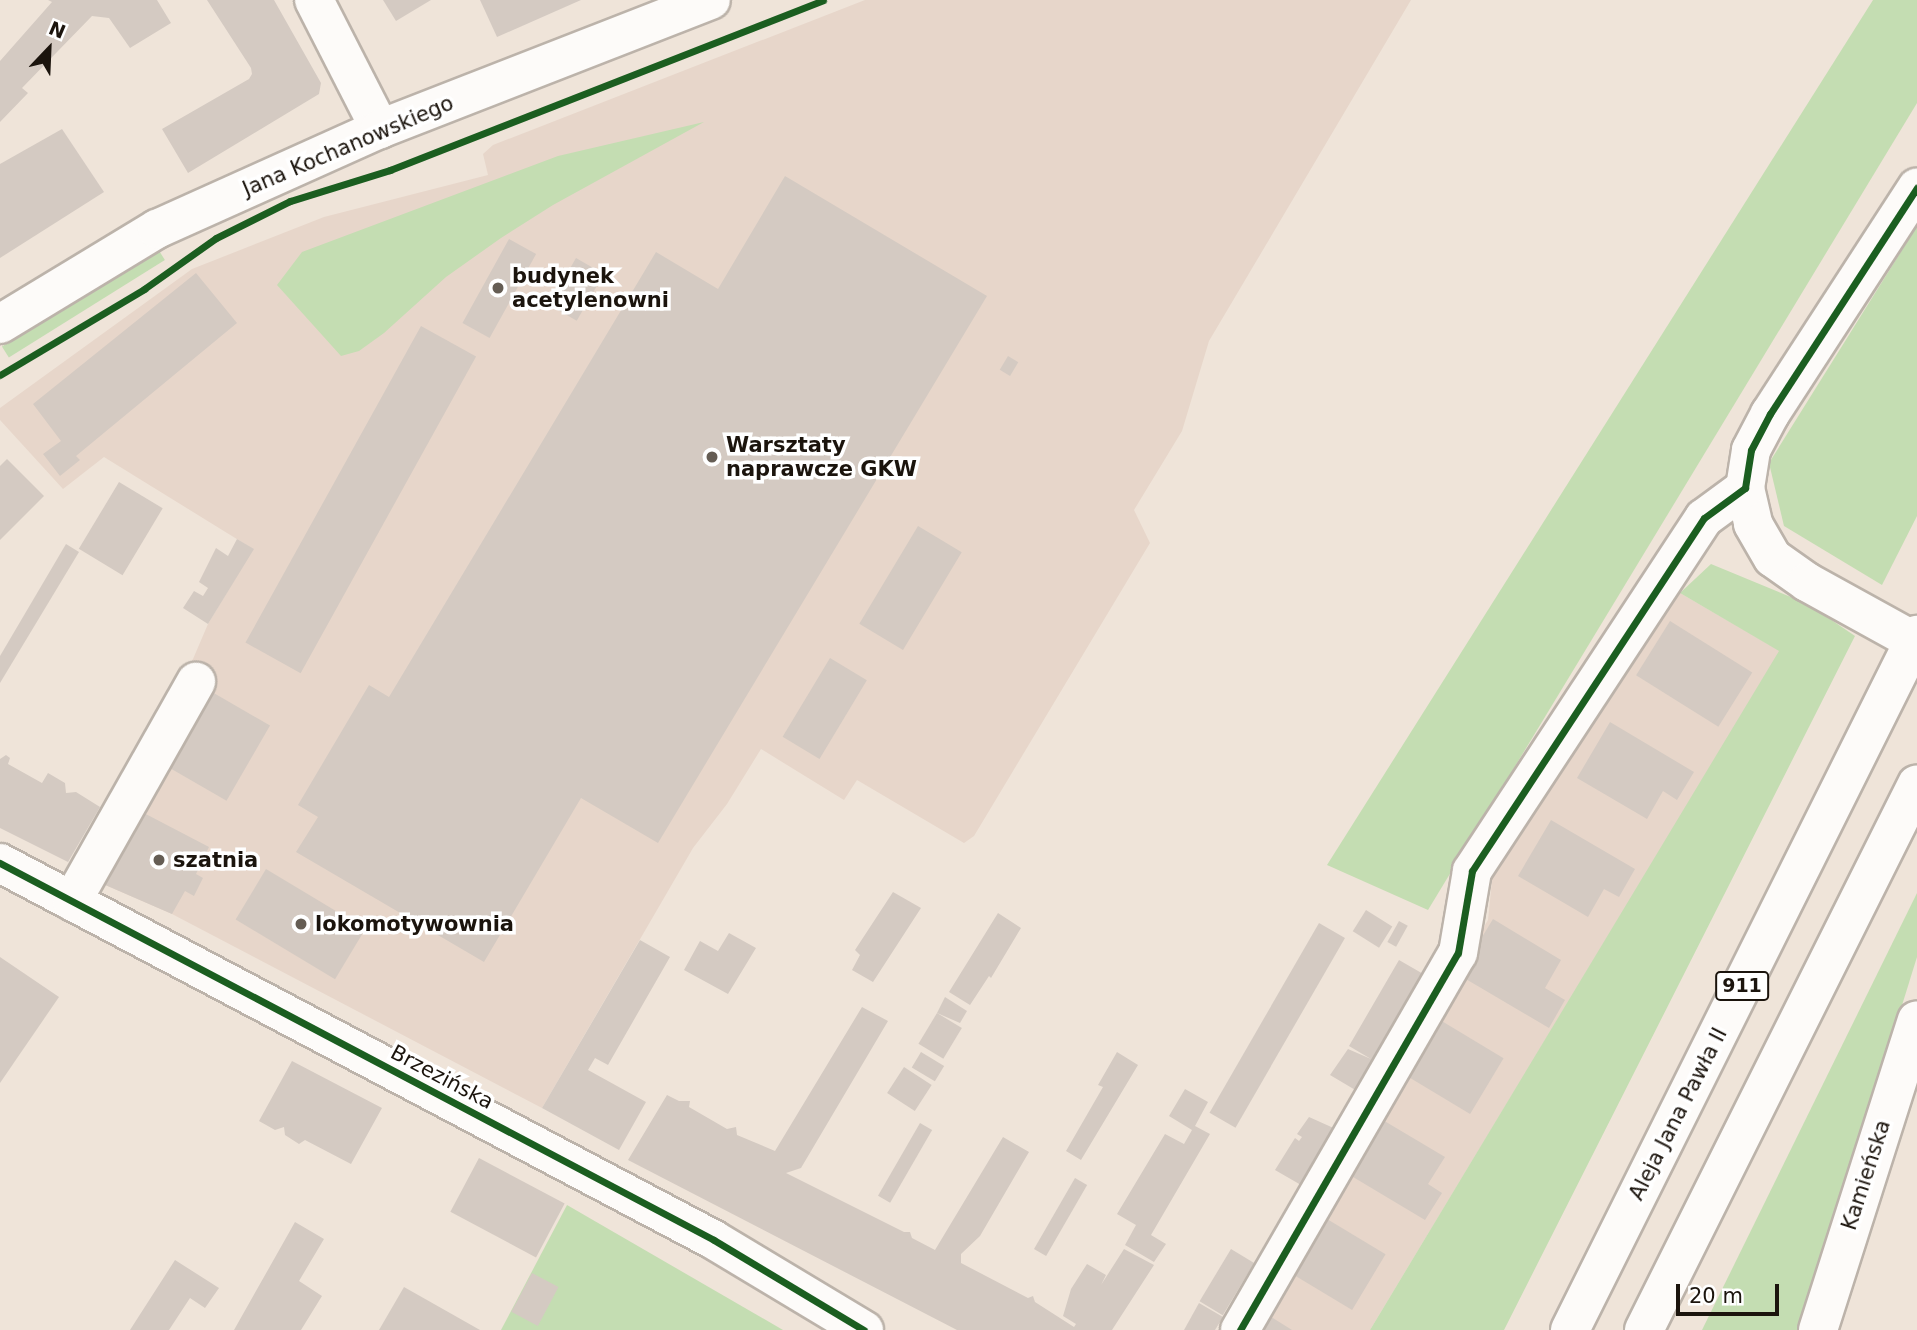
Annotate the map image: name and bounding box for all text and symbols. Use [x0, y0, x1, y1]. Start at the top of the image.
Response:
north arrow [14, 14, 84, 84]
text: N [46, 16, 69, 43]
street label: Jana Kochanowskiego [239, 90, 457, 202]
place label: budynek acetylenowni [512, 263, 669, 313]
marker: budynek acetylenowni [490, 280, 506, 296]
place label: Warsztaty naprawcze GKW [726, 432, 917, 482]
marker: Warsztaty naprawcze GKW [704, 449, 720, 465]
place label: szatnia [173, 847, 258, 873]
marker: szatnia [151, 852, 167, 868]
place label: lokomotywownia [315, 911, 514, 937]
marker: lokomotywownia [293, 916, 309, 932]
road number: 911 [1714, 970, 1770, 1002]
street label: Aleja Jana Pawła II [1624, 1024, 1732, 1204]
street label: Brzezińska [386, 1039, 498, 1115]
street label: Kamieńska [1836, 1117, 1896, 1233]
scale bar [1679, 1270, 1782, 1314]
text: 20 m [1689, 1284, 1743, 1308]

